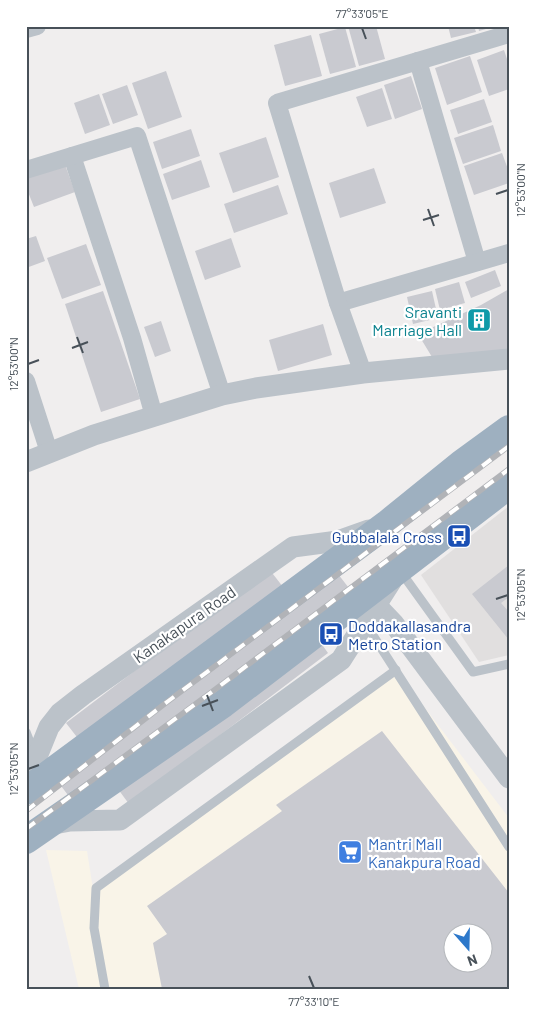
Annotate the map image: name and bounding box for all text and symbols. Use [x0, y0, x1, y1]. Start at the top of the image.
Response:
text: 77°33'05"E [335, 6, 389, 20]
text: 12°53'00"N [513, 163, 527, 217]
place label: Sravanti Marriage Hall [372, 302, 462, 339]
building icon: Sravanti Marriage Hall [466, 307, 492, 333]
text: 12°53'00"N [6, 337, 20, 391]
bus stop icon: Gubbalala Cross [446, 523, 472, 549]
place label: Gubbalala Cross [332, 527, 442, 546]
text: 12°53'05"N [513, 568, 527, 622]
street label: Kanakapura Road [129, 582, 239, 666]
place label: Doddakallasandra Metro Station [348, 616, 471, 653]
bus stop icon: Doddakallasandra Metro Station [318, 621, 344, 647]
text: 12°53'05"N [6, 742, 20, 796]
place label: Mantri Mall Kanakpura Road [368, 834, 481, 871]
supermarket icon: Mantri Mall Kanakpura Road [337, 839, 363, 865]
north arrow [442, 922, 492, 972]
text: N [465, 951, 480, 970]
text: 77°33'10"E [288, 994, 340, 1008]

